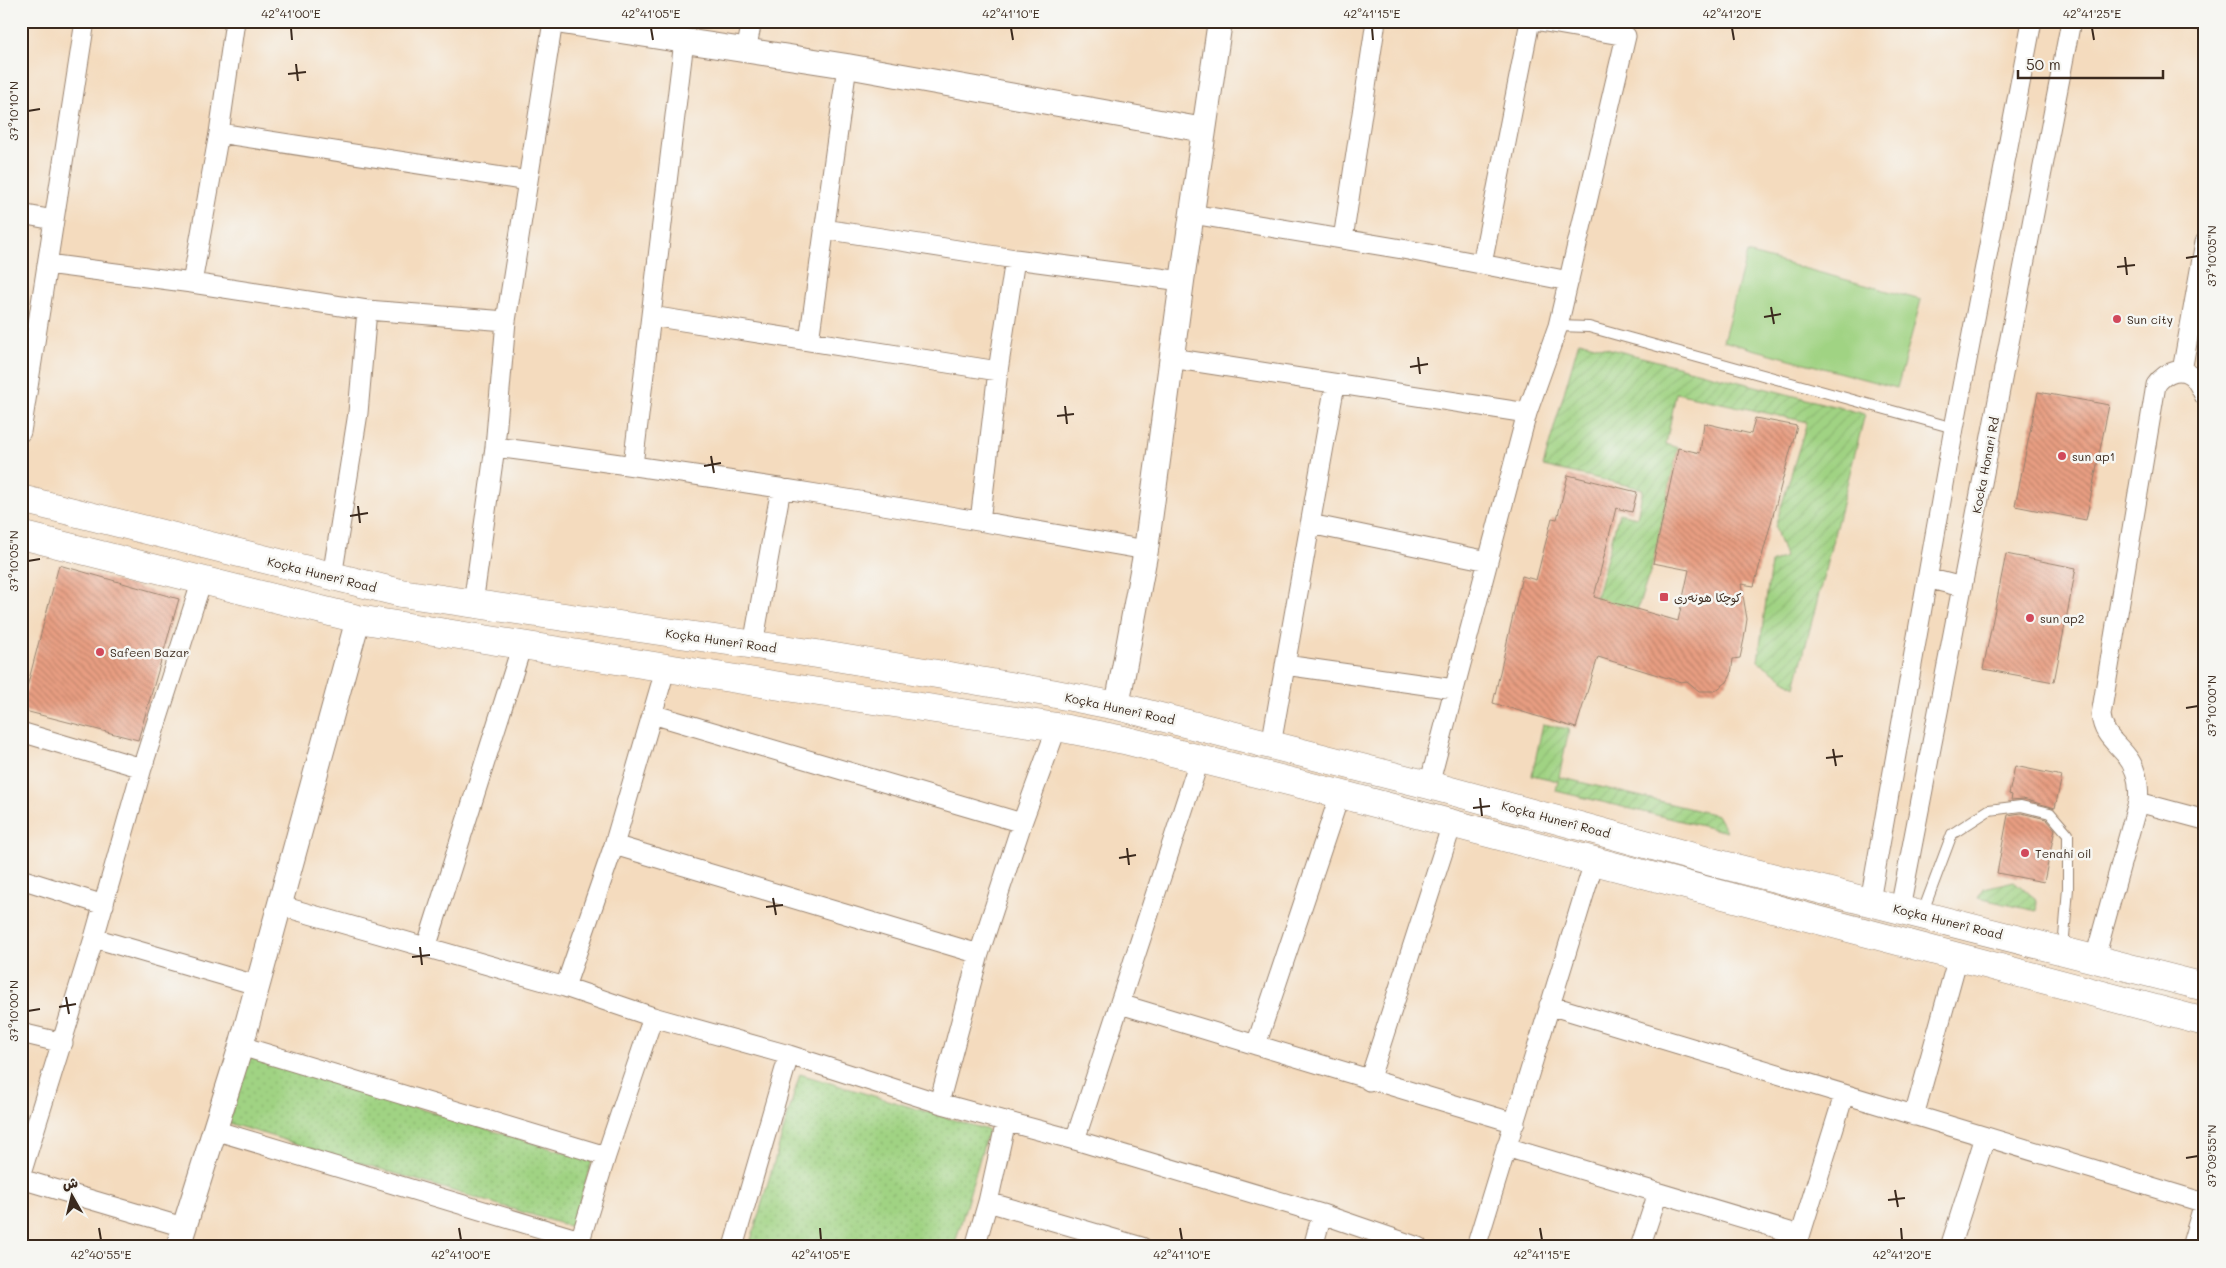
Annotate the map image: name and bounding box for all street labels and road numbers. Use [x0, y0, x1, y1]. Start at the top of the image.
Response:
street label: Kocka Honari Rd [1968, 415, 2002, 515]
street label: Koçka Hunerî Road [266, 553, 379, 595]
street label: Koçka Hunerî Road [664, 624, 778, 656]
street label: Koçka Hunerî Road [1064, 689, 1177, 728]
street label: Koçka Hunerî Road [1500, 797, 1612, 841]
street label: Koçka Hunerî Road [1892, 900, 2005, 942]

